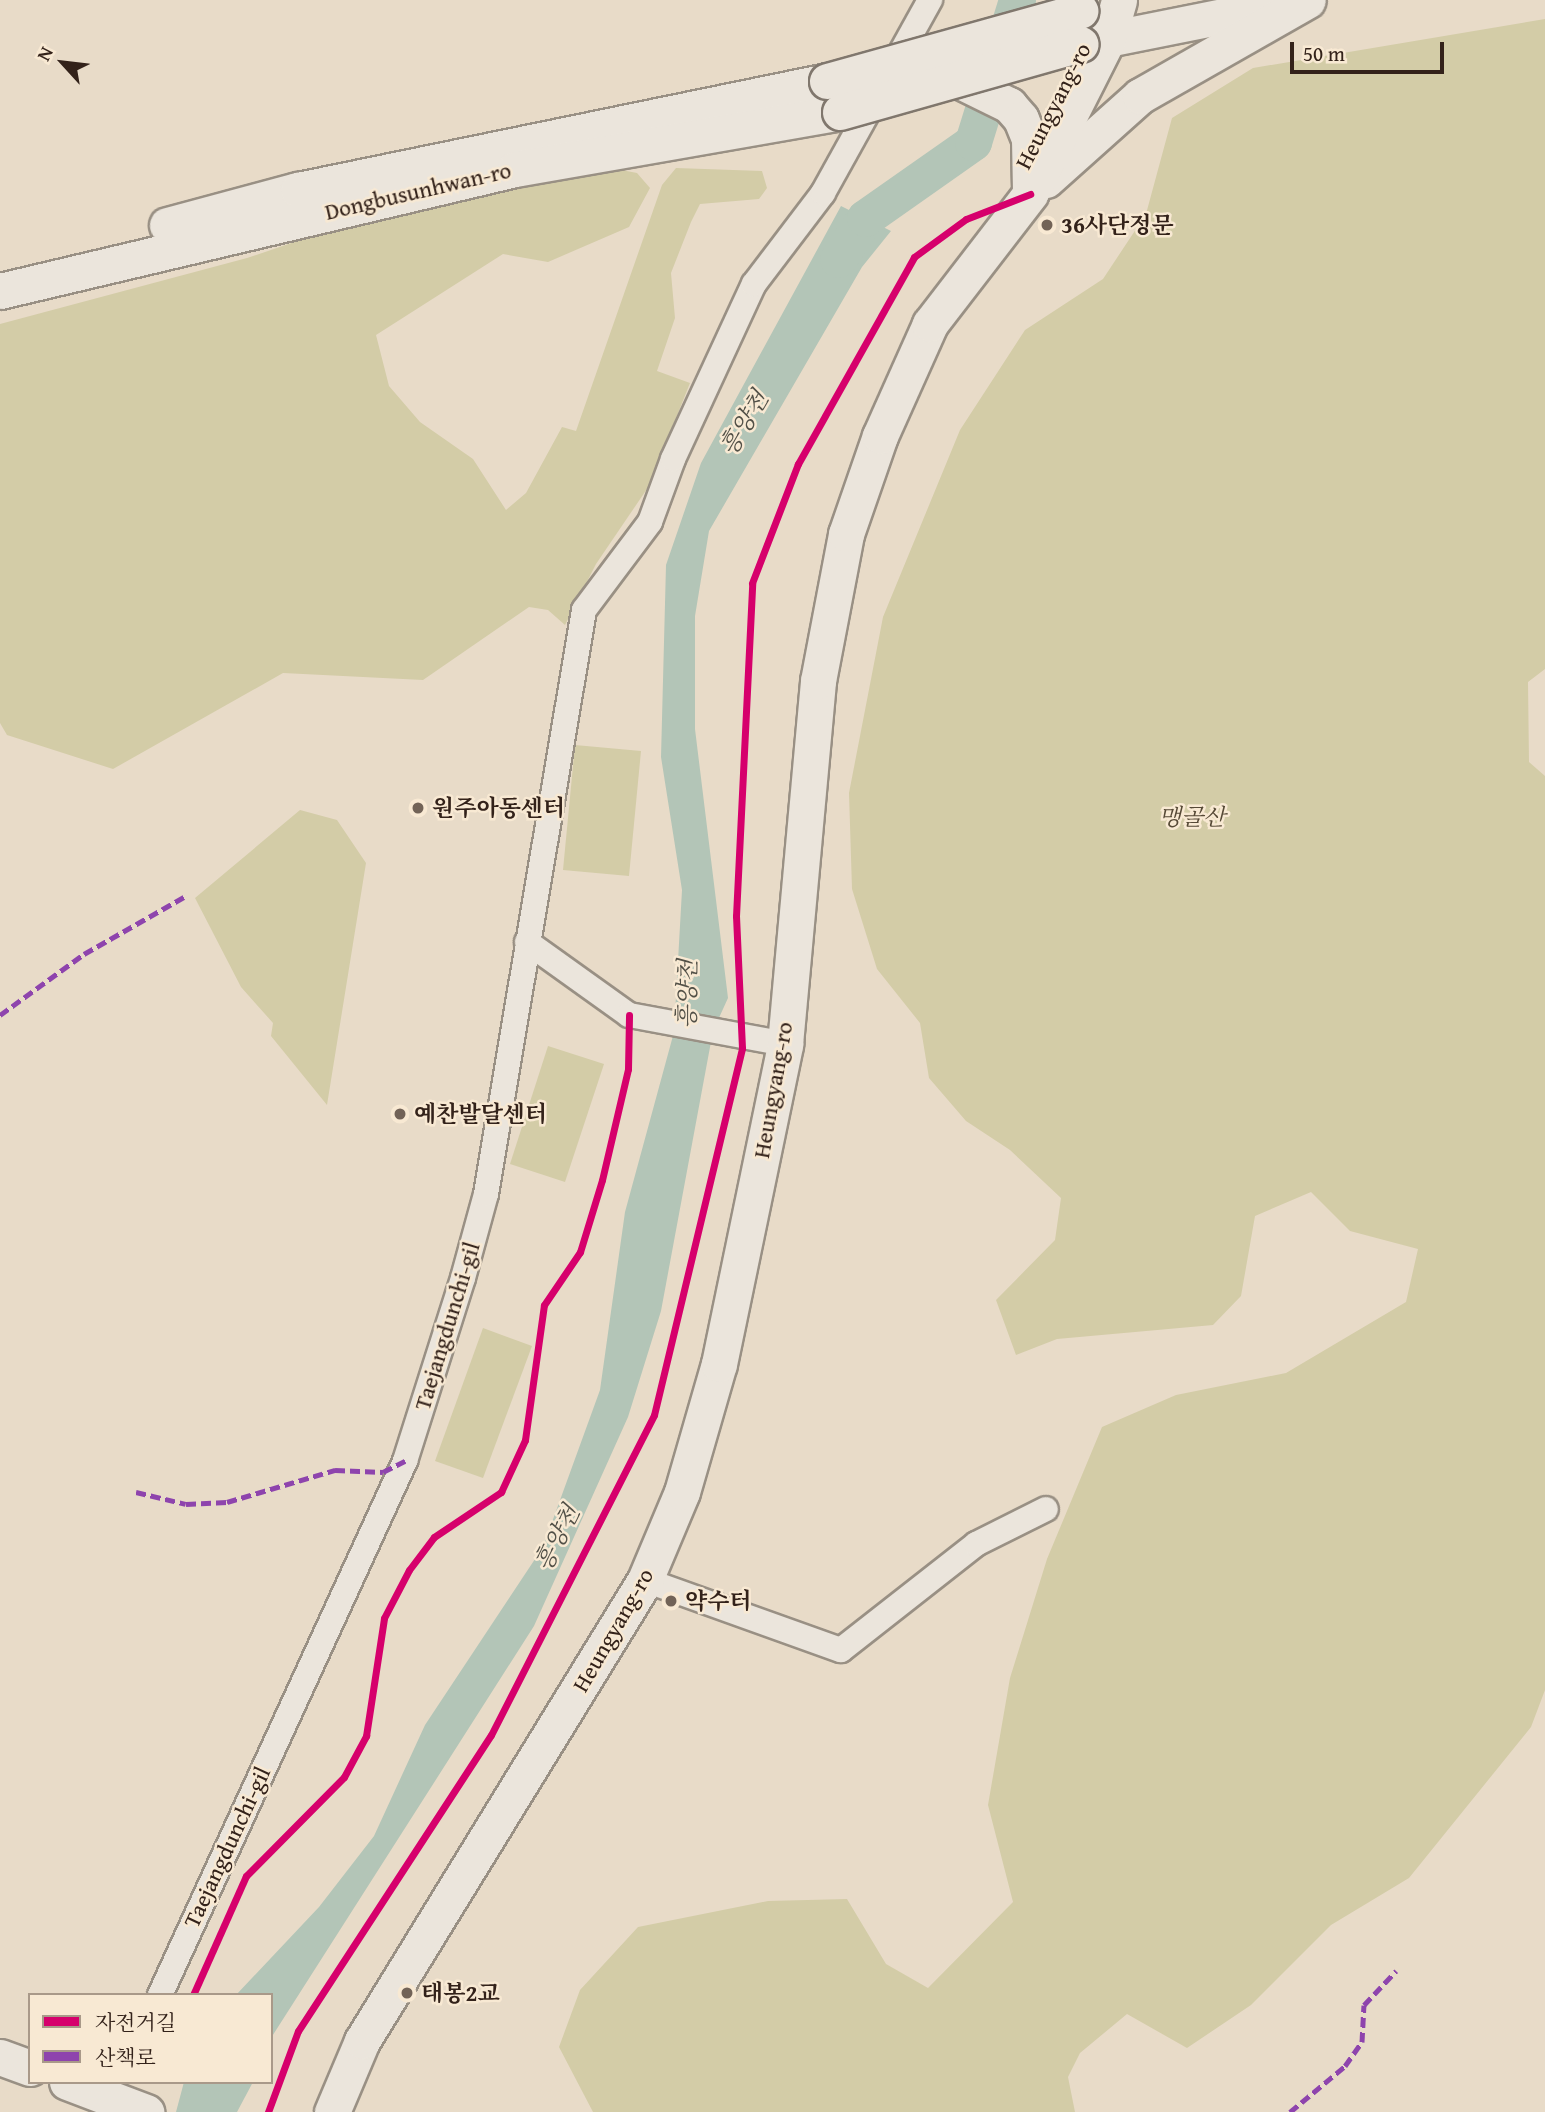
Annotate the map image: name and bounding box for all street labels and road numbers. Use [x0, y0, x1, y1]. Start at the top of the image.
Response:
street label: Heungyang-ro [1009, 38, 1097, 174]
street label: Dongbusunhwan-ro [322, 156, 514, 226]
street label: Heungyang-ro [747, 1020, 799, 1160]
street label: Taejangdunchi-gil [408, 1239, 486, 1413]
street label: Heungyang-ro [567, 1563, 659, 1697]
street label: Taejangdunchi-gil [178, 1762, 276, 1932]

